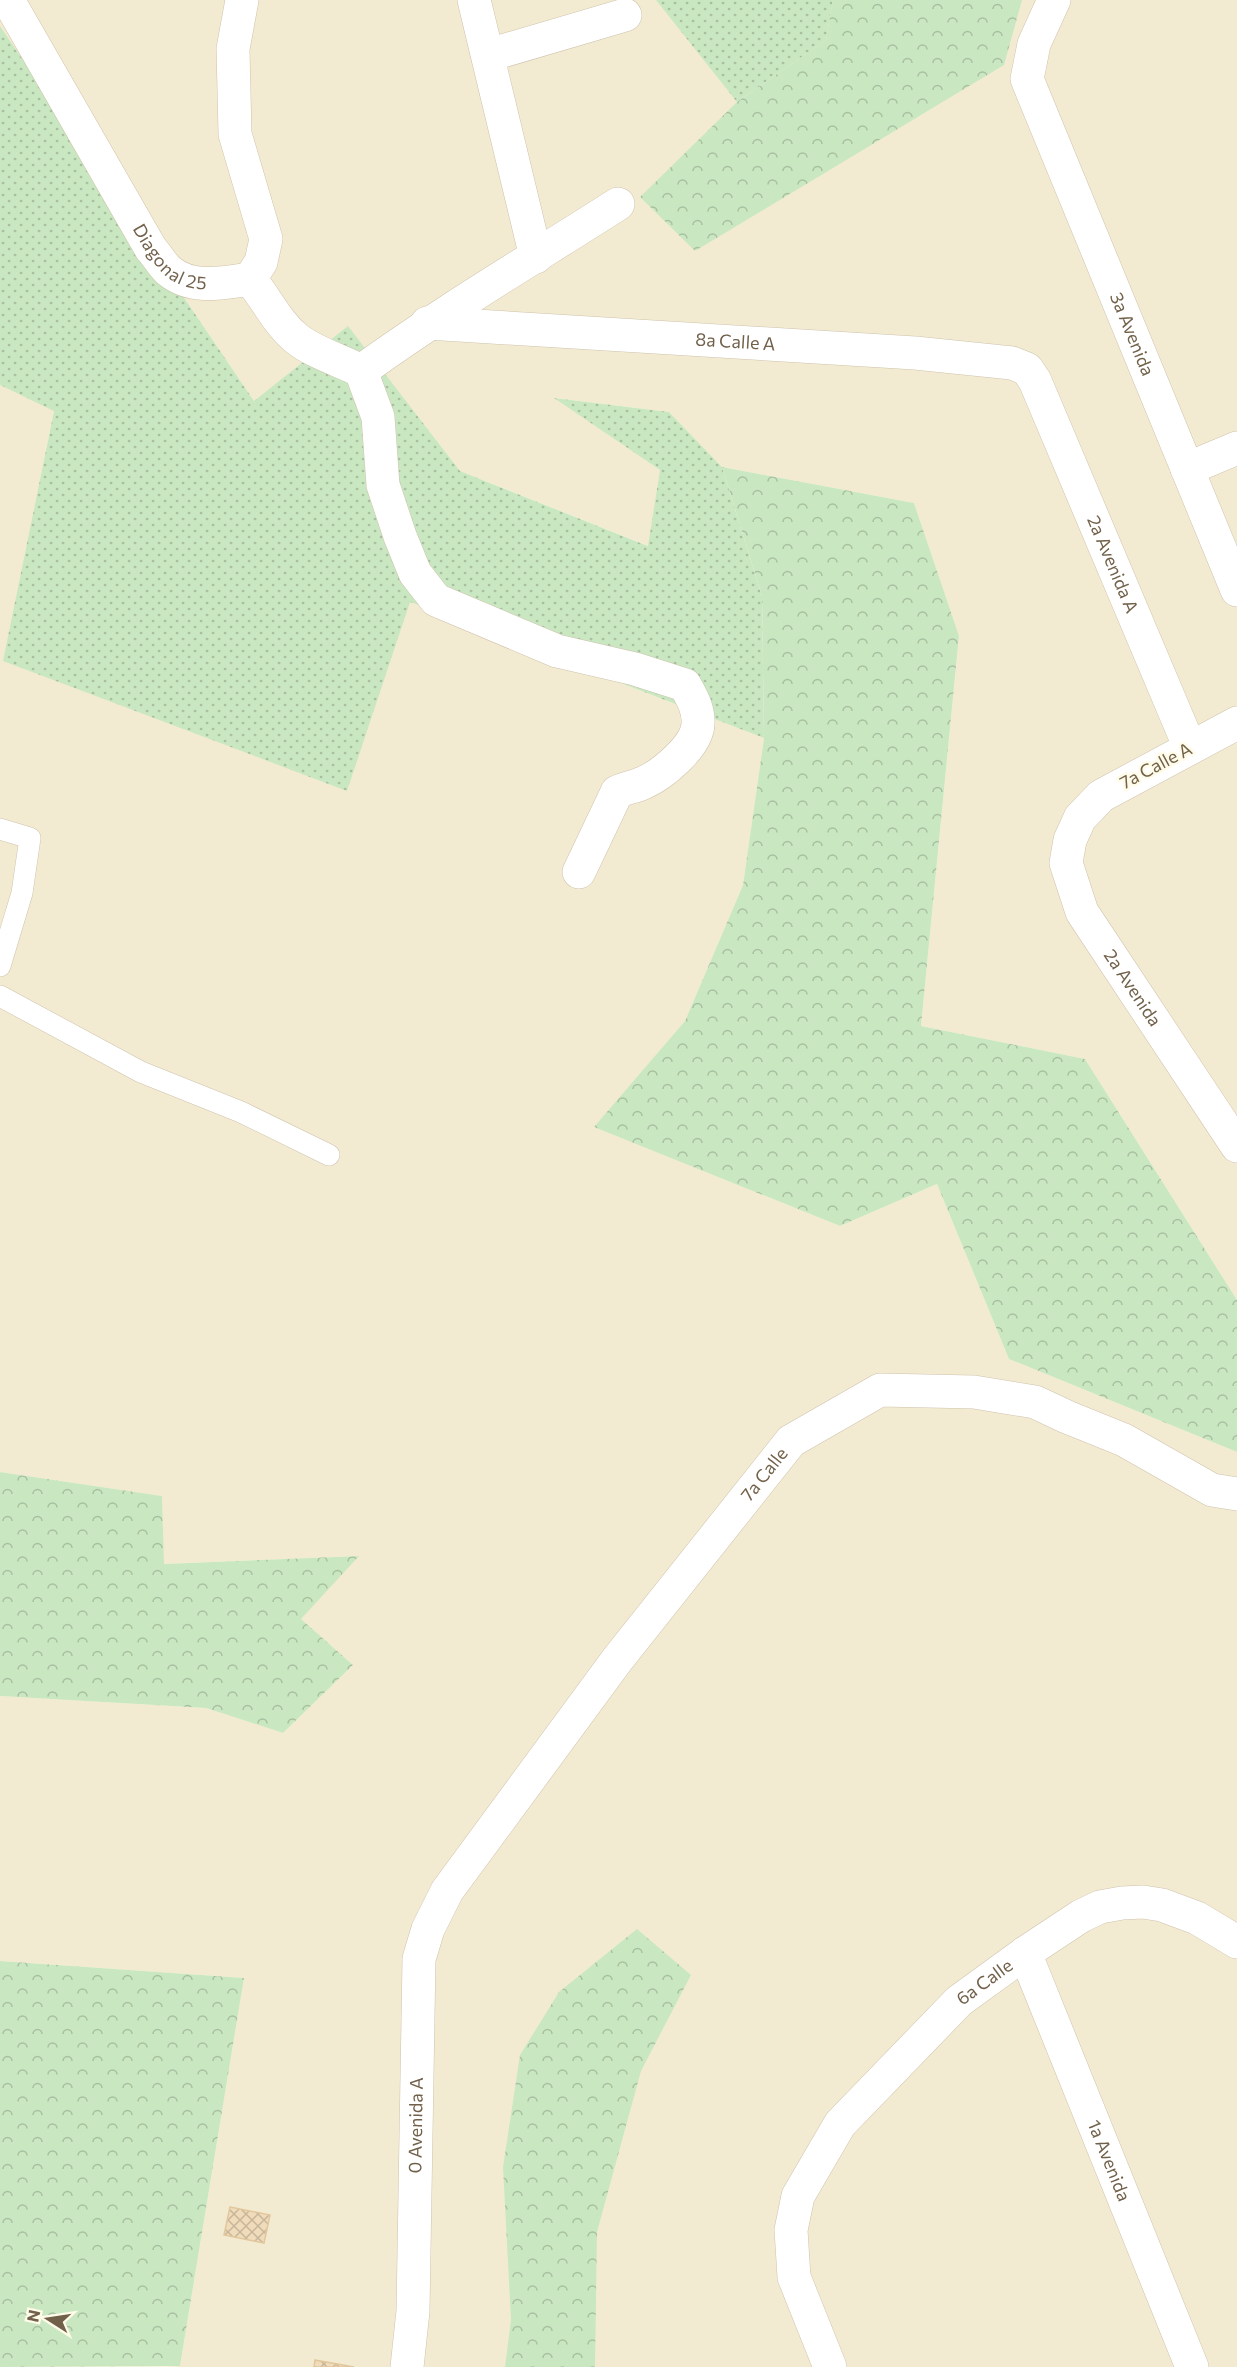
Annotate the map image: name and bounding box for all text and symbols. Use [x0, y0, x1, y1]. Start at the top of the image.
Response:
street label: Diagonal 25 [129, 220, 207, 294]
street label: 3a Avenida [1106, 289, 1160, 379]
street label: 8a Calle A [695, 328, 776, 354]
street label: 2a Avenida A [1083, 512, 1144, 616]
street label: 7a Calle A [1116, 737, 1195, 793]
street label: 2a Avenida [1100, 945, 1167, 1030]
street label: 7a Calle [736, 1442, 792, 1505]
street label: 6a Calle [952, 1954, 1017, 2009]
street label: 0 Avenida A [403, 2077, 427, 2174]
street label: 1a Avenida [1084, 2117, 1136, 2204]
north arrow [18, 2289, 78, 2349]
text: N [22, 2308, 43, 2324]

